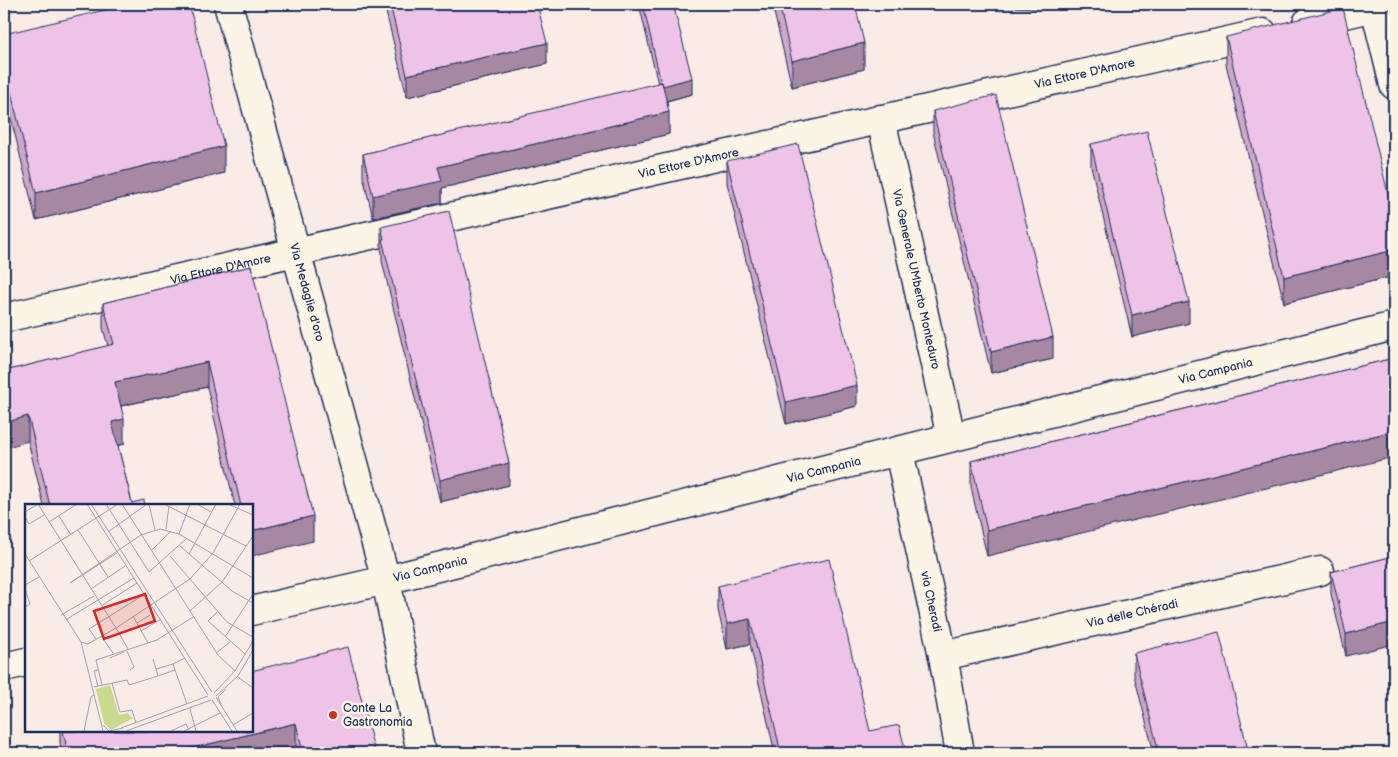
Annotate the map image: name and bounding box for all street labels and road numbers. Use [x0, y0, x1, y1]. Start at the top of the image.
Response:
street label: Via Ettore D'Amore [1033, 55, 1136, 92]
street label: Via Ettore D'Amore [637, 145, 740, 182]
street label: Via Generale UMberto Monteduro [889, 188, 943, 371]
street label: Via Medaglie d'oro [286, 242, 327, 344]
street label: Via Ettore D'Amore [169, 251, 272, 288]
street label: Via Campania [1177, 355, 1254, 388]
street label: Via Campania [785, 454, 863, 487]
street label: Via Campania [392, 553, 469, 586]
street label: via Cheradi [917, 569, 945, 634]
street label: Via delle Chéradi [1085, 596, 1180, 631]

